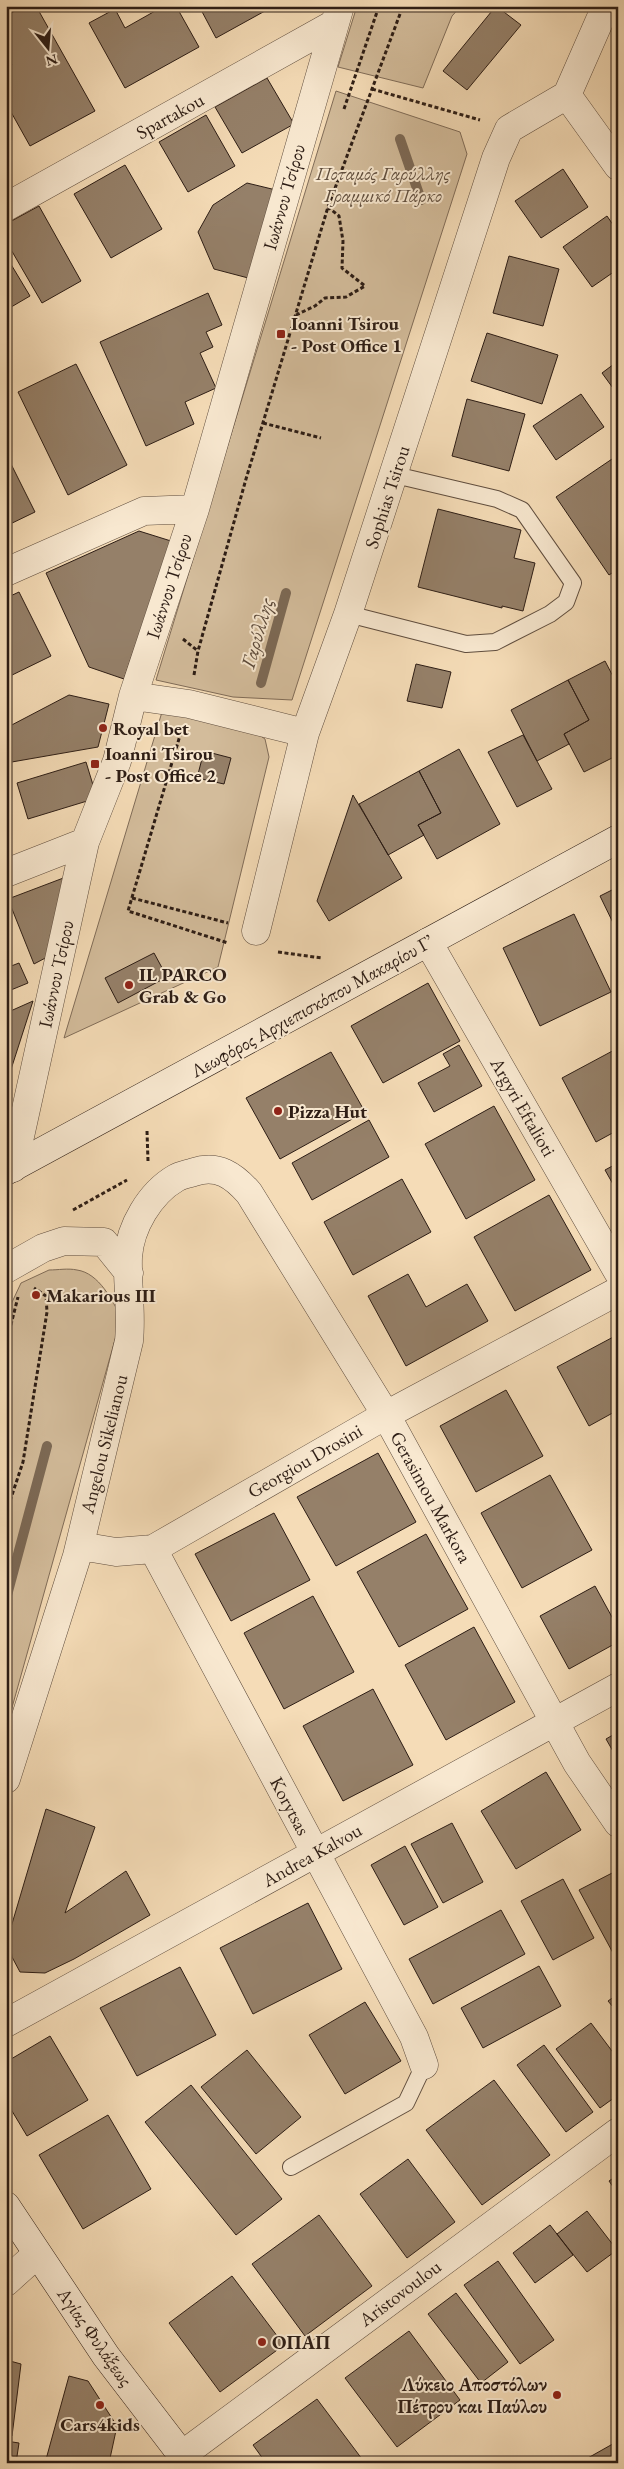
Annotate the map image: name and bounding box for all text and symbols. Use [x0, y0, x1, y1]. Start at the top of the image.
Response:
north arrow [22, 22, 72, 72]
text: N [43, 50, 60, 71]
street label: Spartakou [132, 87, 208, 145]
street label: Ιωάννου Τσίρου [257, 141, 311, 253]
park label: Ποταμός Γαρύλλης Γραμμικό Πάρκο [315, 161, 451, 208]
place label: Ioanni Tsirou - Post Office 1 [291, 311, 402, 358]
marker: Ioanni Tsirou - Post Office 1 [275, 328, 287, 340]
street label: Sophias Tsirou [359, 442, 415, 552]
street label: Ιωάννου Τσίρου [140, 530, 198, 642]
water label: Γαρύλλης [234, 594, 280, 672]
place label: Royal bet [113, 716, 189, 741]
marker: Royal bet [97, 722, 109, 734]
place label: Ioanni Tsirou - Post Office 2 [105, 741, 216, 788]
marker: Ioanni Tsirou - Post Office 2 [89, 758, 101, 770]
street label: Ιωάννου Τσίρου [32, 918, 80, 1030]
street label: Λεωφόρος Αρχιεπισκόπου Μακαρίου Γ’ [185, 929, 438, 1084]
place label: IL PARCO Grab & Go [139, 962, 227, 1009]
marker: IL PARCO Grab & Go [123, 979, 135, 991]
street label: Argyri Eftalioti [484, 1052, 562, 1161]
place label: Pizza Hut [288, 1099, 367, 1124]
marker: Pizza Hut [272, 1105, 284, 1117]
place label: Makarious III [46, 1283, 156, 1308]
marker: Makarious III [30, 1289, 42, 1301]
street label: Angelou Sikelianou [74, 1372, 133, 1517]
street label: Georgiou Drosini [243, 1418, 367, 1504]
street label: Gerasimou Markora [384, 1427, 478, 1568]
street label: Korytsas [264, 1772, 316, 1840]
street label: Andrea Kalvou [257, 1817, 366, 1893]
street label: Aristovoulou [353, 2254, 446, 2333]
street label: Αγίας Φυλάξεως [51, 2282, 138, 2391]
place label: ΟΠΑΠ [272, 2330, 330, 2355]
marker: ΟΠΑΠ [256, 2336, 268, 2348]
place label: Λύκειο Αποστόλων Πέτρου και Παύλου [398, 2372, 547, 2419]
marker: Λύκειο Αποστόλων Πέτρου και Παύλου [551, 2389, 563, 2401]
marker: Cars4kids [94, 2399, 106, 2411]
place label: Cars4kids [60, 2412, 140, 2437]

